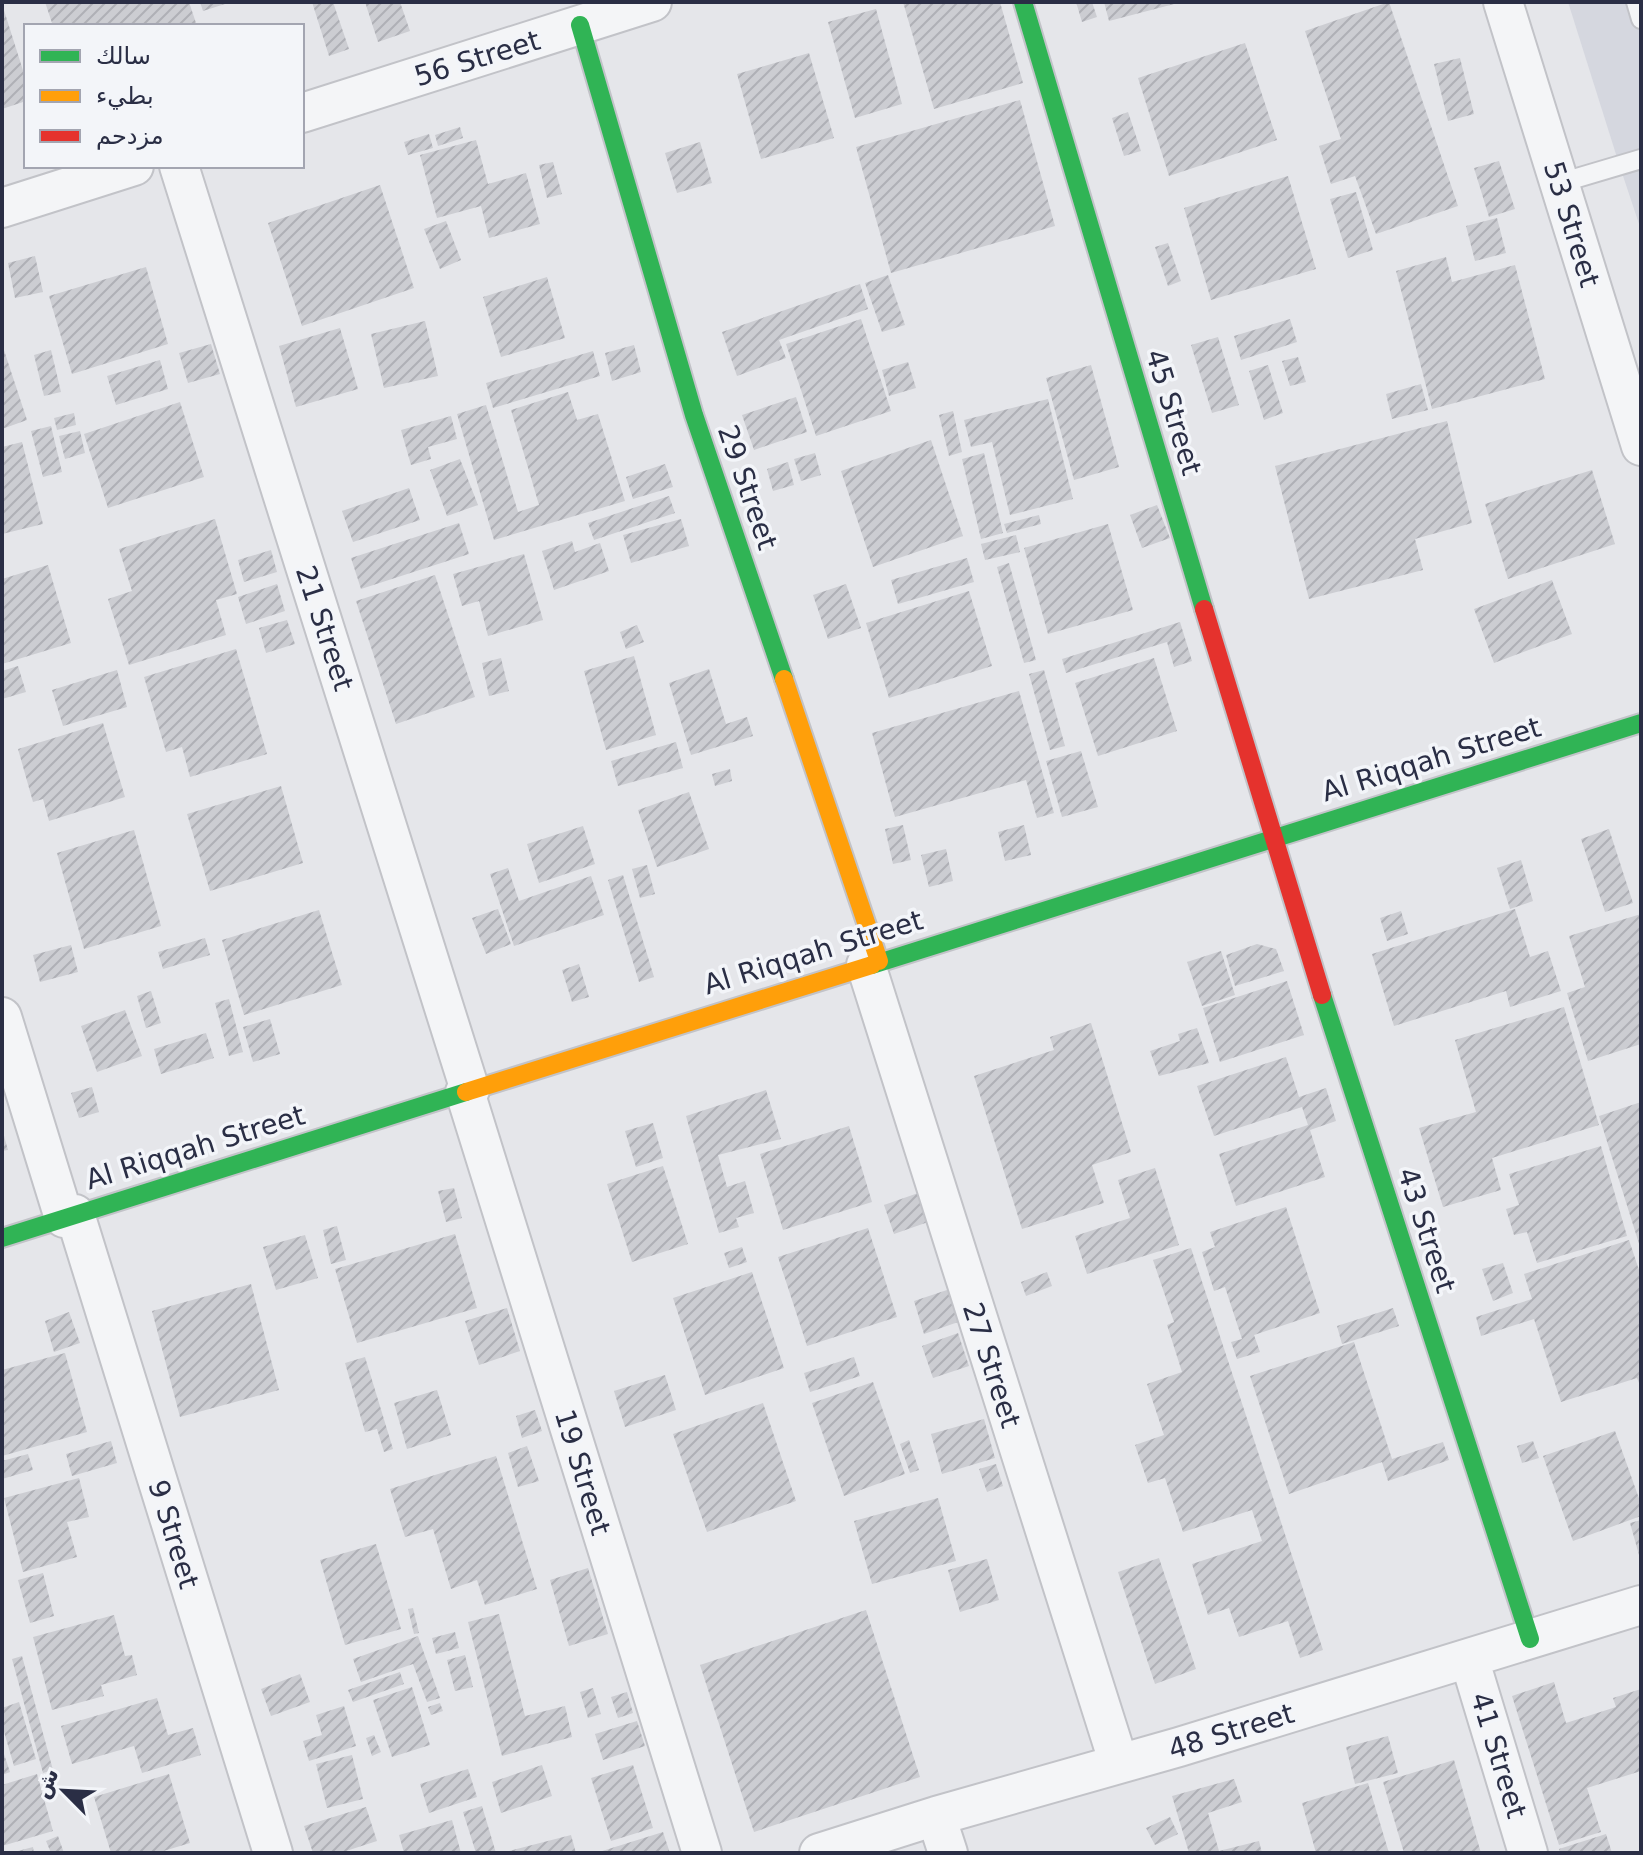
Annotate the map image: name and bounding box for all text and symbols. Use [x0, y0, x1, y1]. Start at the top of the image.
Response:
legend [24, 24, 304, 168]
street label: 56 Street [410, 24, 544, 93]
text: سالك [96, 42, 151, 70]
text: بطيء [96, 82, 154, 110]
text: مزدحم [96, 122, 164, 150]
street label: 53 Street [1537, 157, 1606, 291]
street label: 45 Street [1139, 345, 1208, 479]
street label: 29 Street [711, 421, 784, 554]
street label: 21 Street [289, 561, 360, 695]
street label: Al Riqqah Street [1318, 710, 1545, 809]
street label: Al Riqqah Street [700, 903, 927, 1002]
street label: Al Riqqah Street [82, 1098, 309, 1197]
street label: 43 Street [1391, 1163, 1462, 1297]
street label: 27 Street [956, 1298, 1027, 1432]
street label: 19 Street [548, 1405, 617, 1539]
street label: 9 Street [141, 1476, 206, 1592]
street label: 41 Street [1464, 1688, 1533, 1822]
street label: 48 Street [1164, 1697, 1298, 1766]
north arrow [24, 1751, 104, 1831]
text: ش [29, 1764, 64, 1802]

